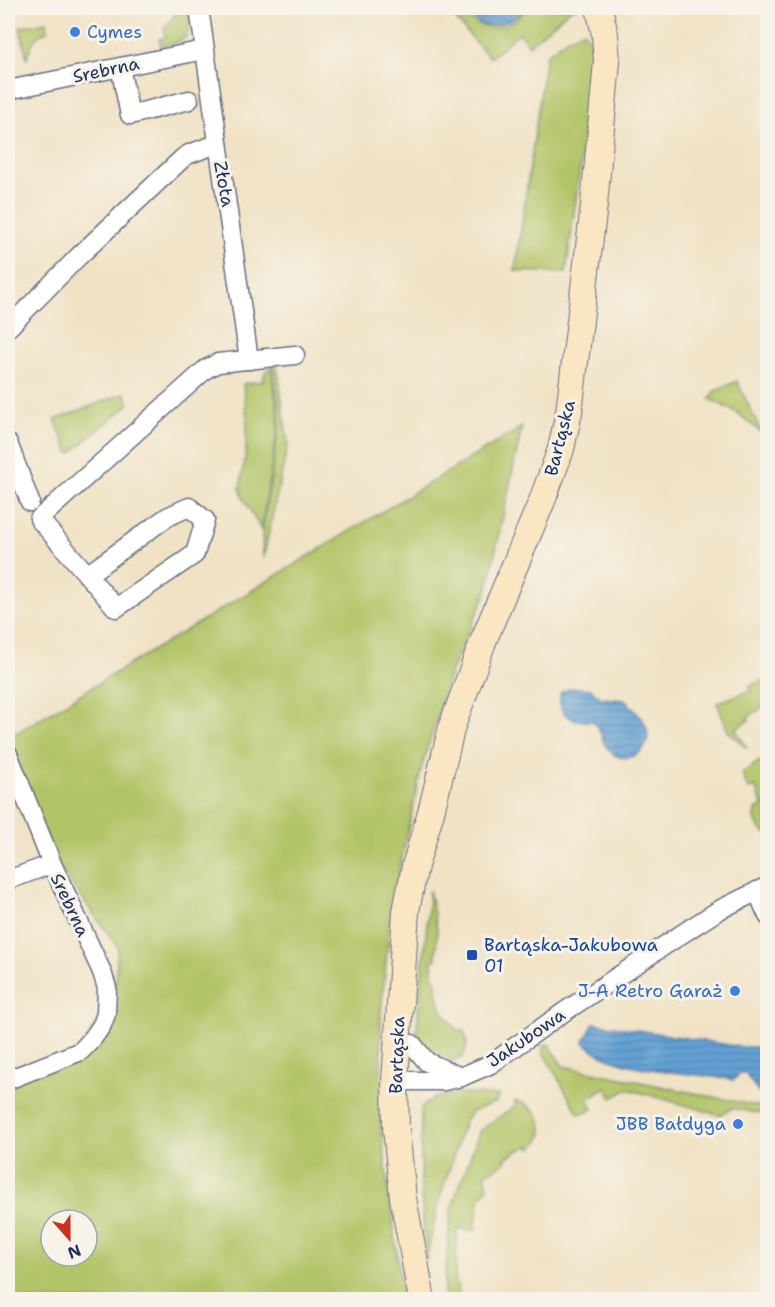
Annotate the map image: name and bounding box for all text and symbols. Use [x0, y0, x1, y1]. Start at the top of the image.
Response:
place label: Cymes [87, 20, 142, 44]
marker: Cymes [68, 25, 82, 39]
street label: Srebrna [71, 51, 141, 89]
street label: Złota [208, 159, 240, 209]
street label: Bartąska [539, 397, 581, 479]
street label: Srebrna [45, 869, 95, 941]
place label: Bartąska-Jakubowa 01 [484, 933, 658, 978]
marker: Bartąska-Jakubowa 01 [465, 948, 479, 962]
place label: J-A Retro Garaż [578, 979, 723, 1003]
marker: J-A Retro Garaż [728, 984, 742, 998]
street label: Jakubowa [482, 1003, 570, 1073]
street label: Bartąska [384, 1016, 410, 1094]
place label: JBB Bałdyga [616, 1112, 726, 1136]
marker: JBB Bałdyga [731, 1117, 745, 1131]
north arrow [39, 1208, 99, 1268]
text: N [65, 1239, 84, 1264]

